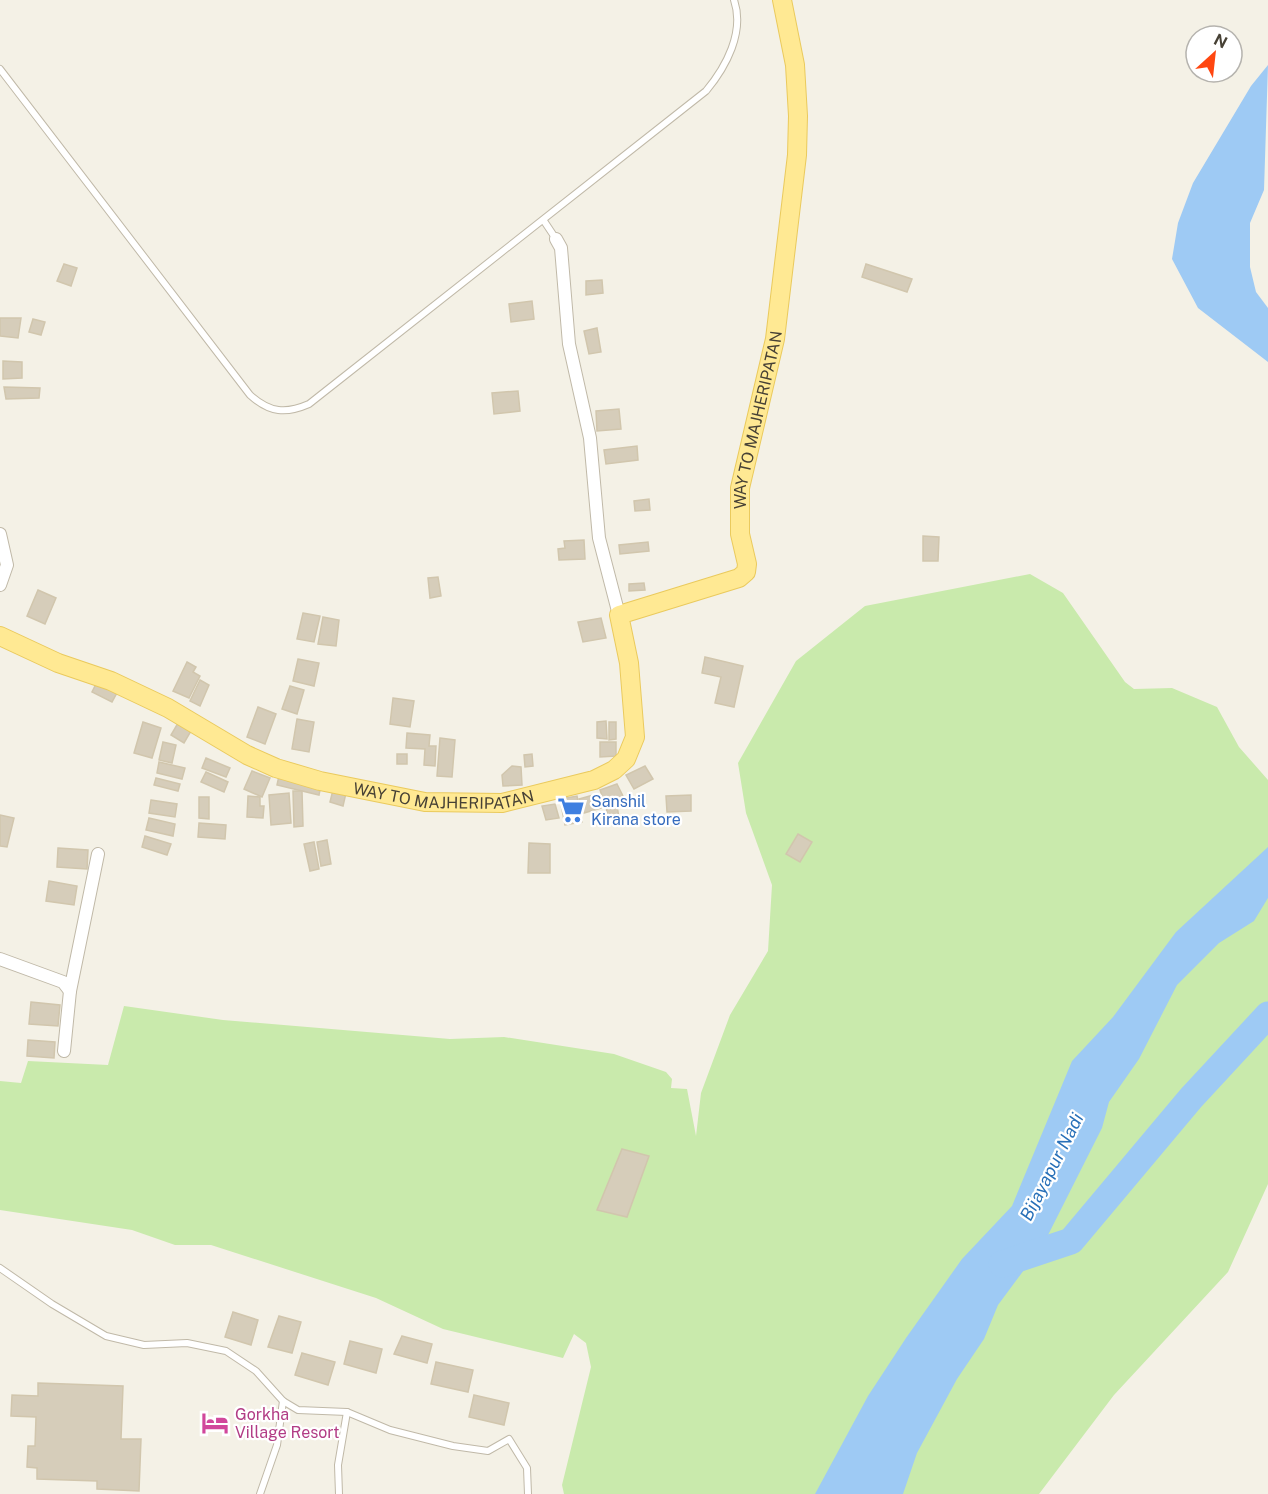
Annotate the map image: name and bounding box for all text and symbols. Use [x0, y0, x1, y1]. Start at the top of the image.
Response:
north arrow [1184, 24, 1244, 84]
text: N [1211, 30, 1230, 52]
street label: WAY TO MAJHERIPATAN [731, 330, 786, 509]
street label: WAY TO MAJHERIPATAN [352, 779, 536, 813]
place label: Sanshil Kirana store [591, 792, 681, 829]
supermarket icon: Sanshil Kirana store [556, 795, 586, 825]
water label: Bijayapur Nadi [1015, 1109, 1088, 1224]
place label: Gorkha Village Resort [235, 1405, 340, 1442]
hotel icon: Gorkha Village Resort [200, 1408, 230, 1438]

